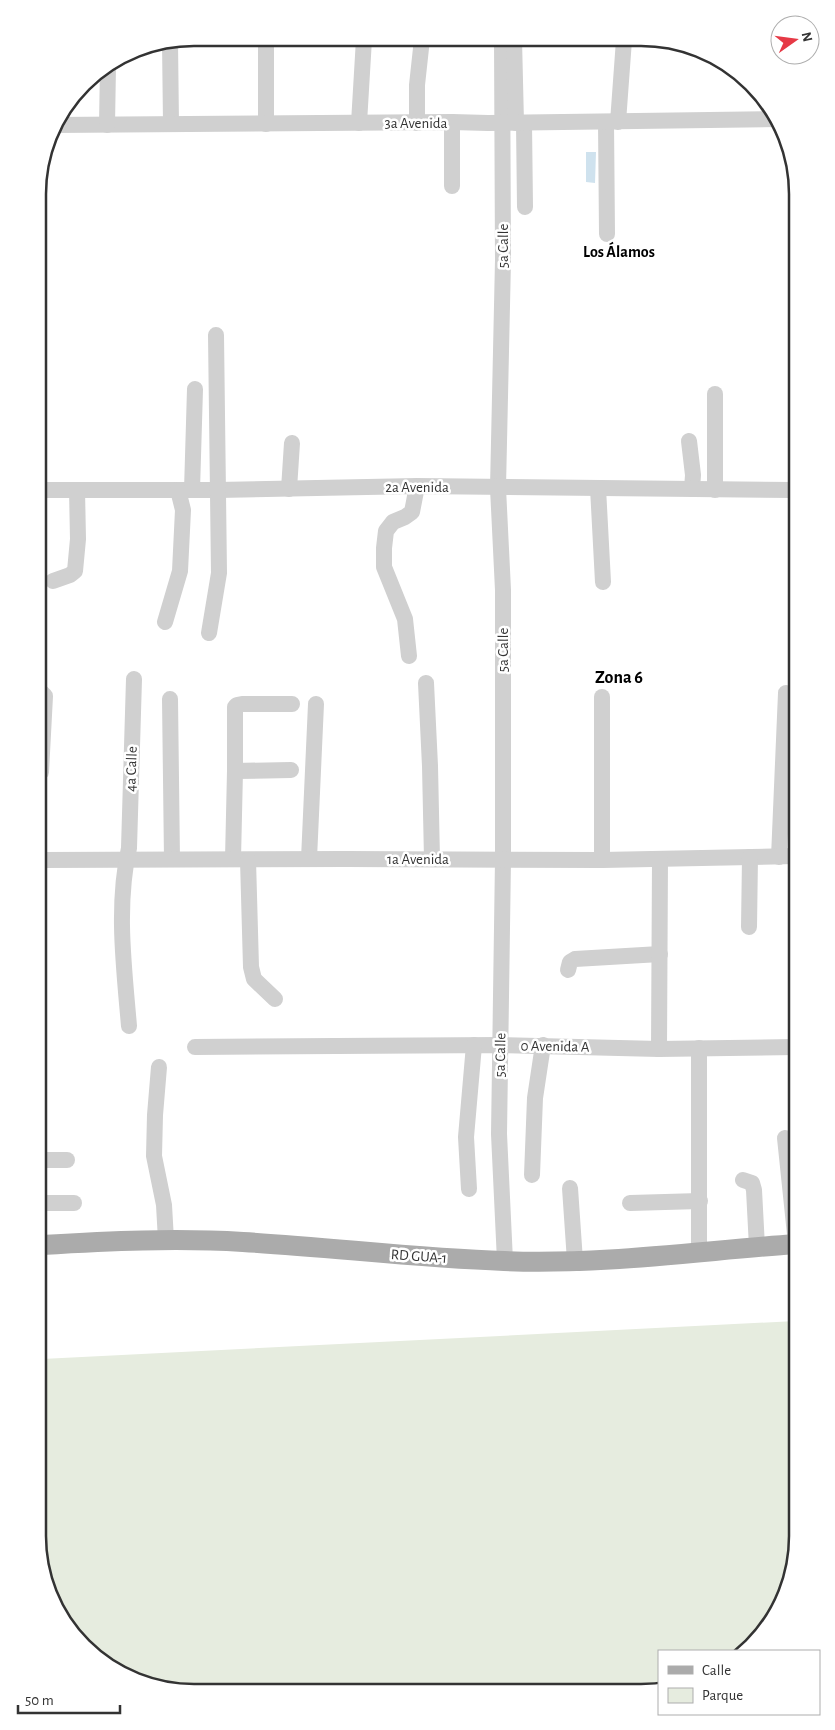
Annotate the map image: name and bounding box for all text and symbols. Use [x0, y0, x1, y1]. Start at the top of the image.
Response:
north arrow [770, 15, 820, 65]
text: N [799, 31, 815, 44]
street label: 3a Avenida [384, 116, 448, 131]
street label: 5a Calle [496, 224, 511, 268]
district label: Los Álamos [583, 241, 655, 260]
street label: 2a Avenida [385, 480, 449, 495]
street label: 5a Calle [496, 628, 511, 672]
district label: Zona 6 [595, 669, 643, 687]
street label: 4a Calle [123, 746, 140, 792]
street label: 1a Avenida [387, 852, 449, 867]
street label: 5a Calle [493, 1032, 508, 1078]
street label: 0 Avenida A [520, 1038, 590, 1055]
street label: RD GUA-1 [390, 1247, 448, 1266]
legend [658, 1650, 820, 1715]
text: Calle [702, 1663, 731, 1678]
scale bar [18, 1682, 120, 1714]
text: Parque [702, 1688, 743, 1703]
text: 50 m [25, 1693, 54, 1708]

